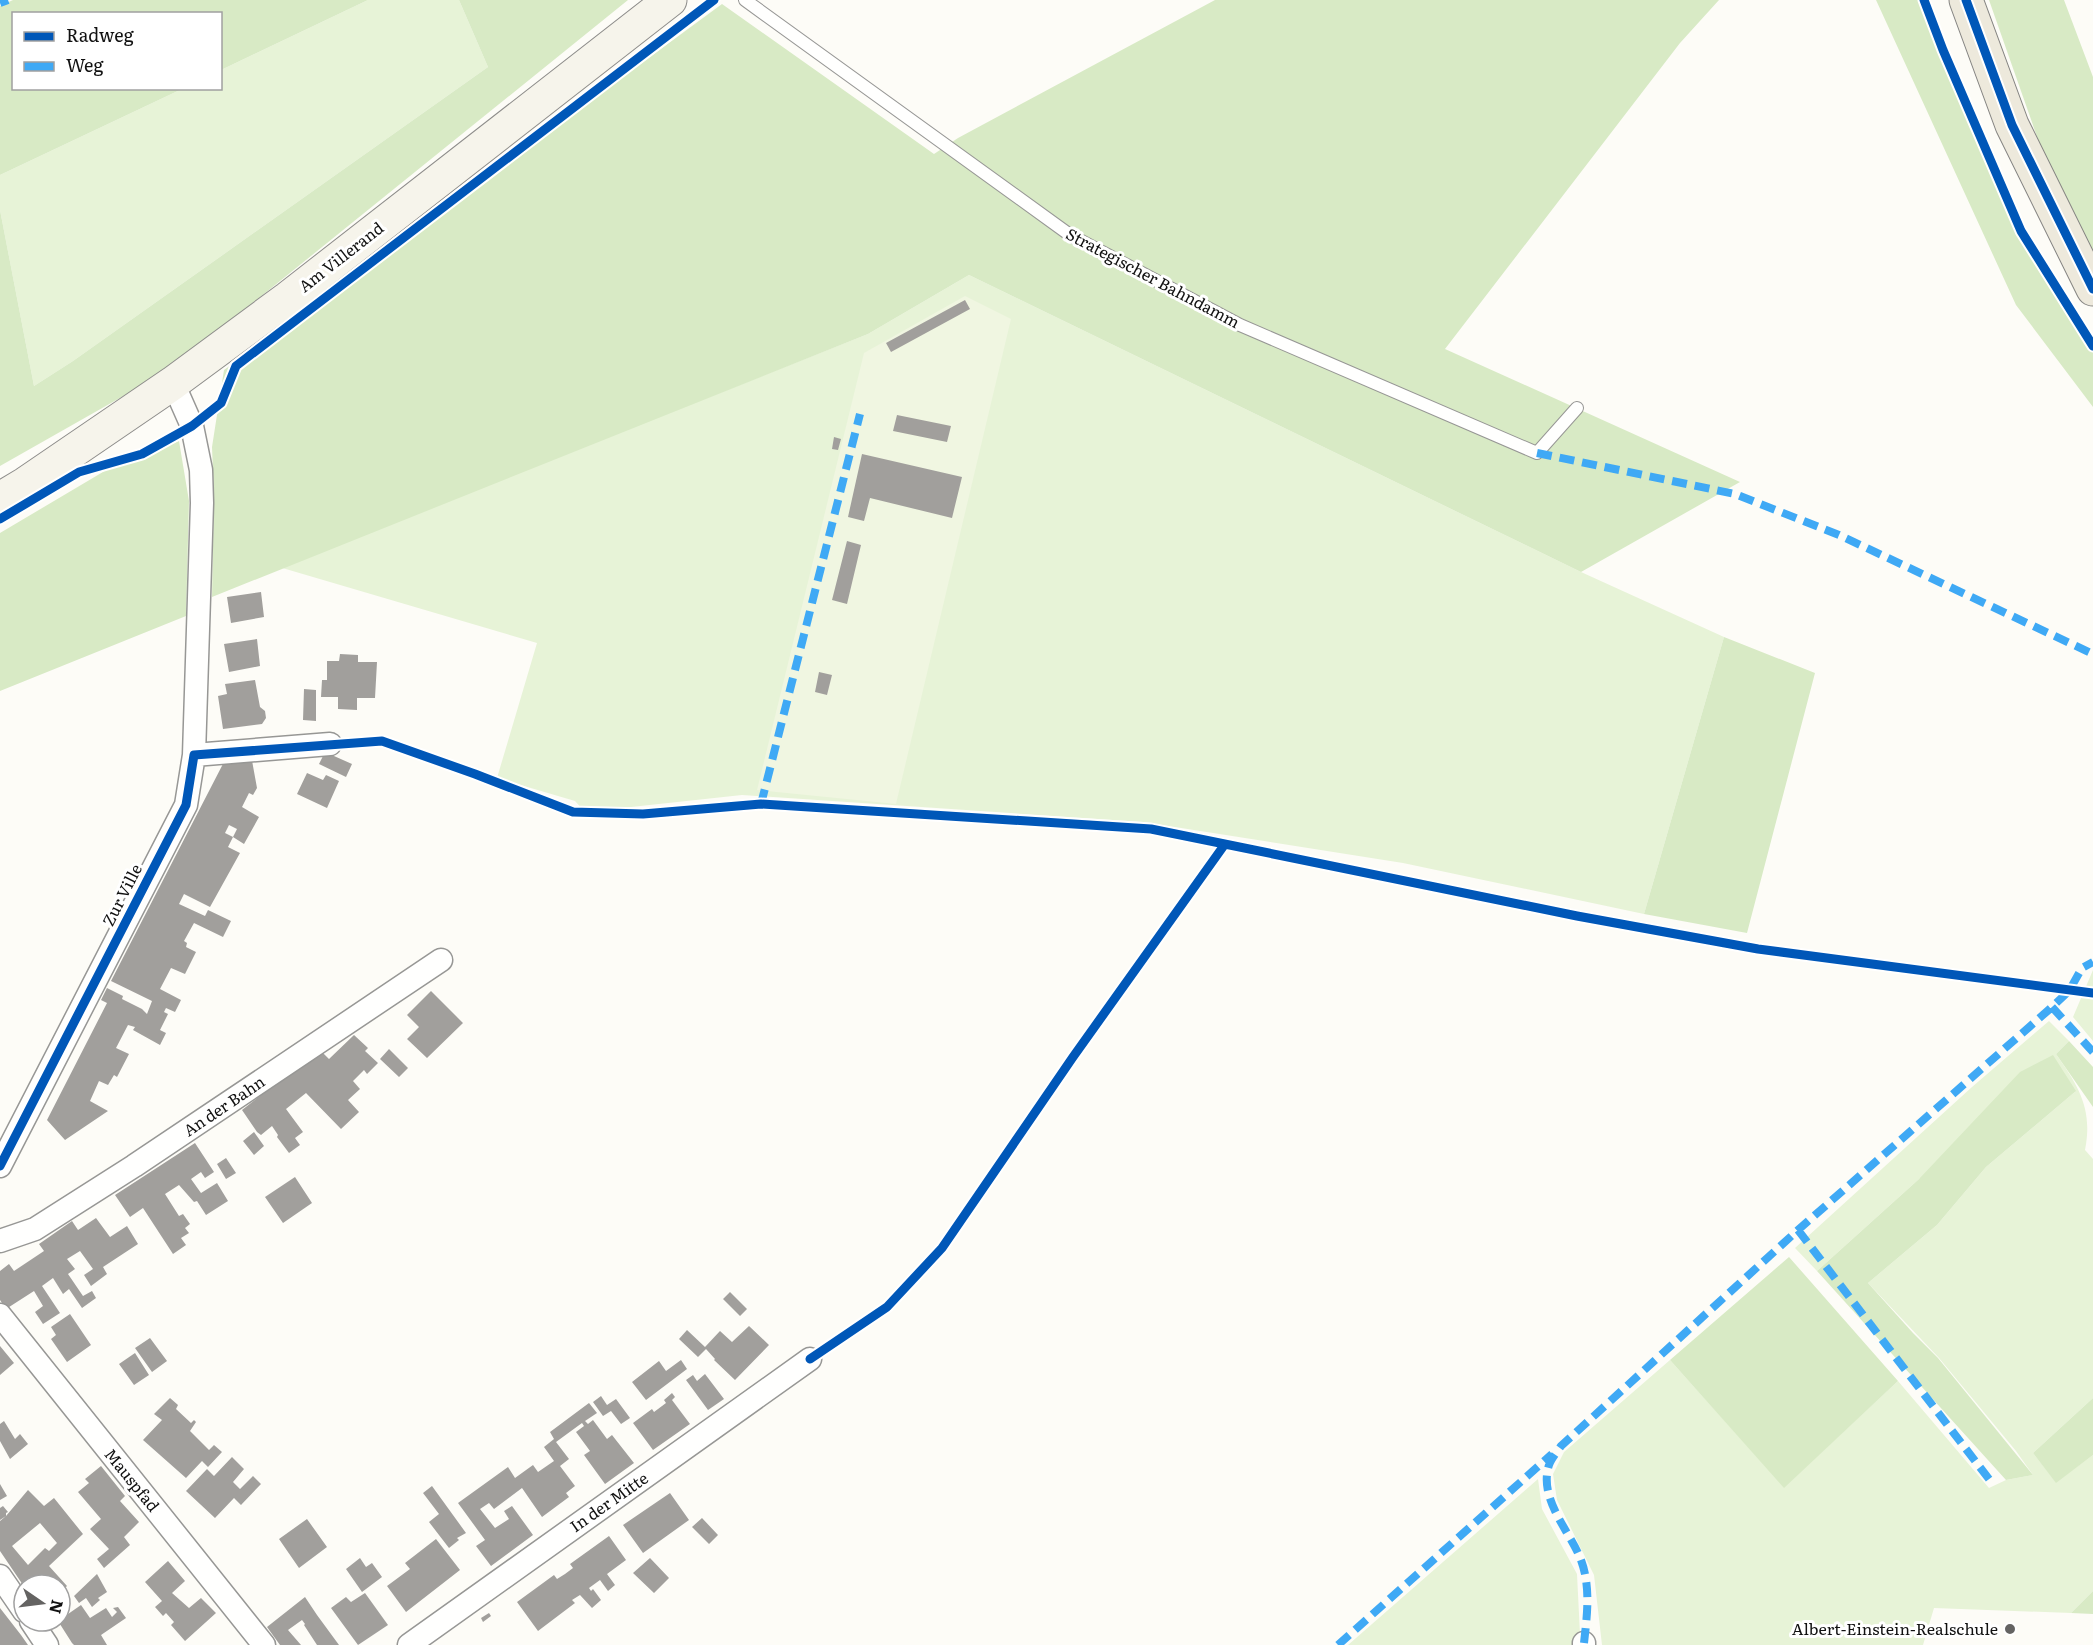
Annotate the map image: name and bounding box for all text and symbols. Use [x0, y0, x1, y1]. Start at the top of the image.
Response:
legend [12, 12, 222, 90]
text: Radweg [66, 21, 135, 48]
text: Weg [66, 51, 104, 78]
street label: Am Villerand [293, 215, 388, 297]
street label: Strategischer Bahndamm [1062, 221, 1245, 333]
street label: Zur Ville [95, 859, 147, 930]
street label: An der Bahn [178, 1069, 269, 1141]
street label: Mauspfad [100, 1442, 166, 1516]
street label: In der Mitte [564, 1465, 652, 1537]
north arrow [12, 1573, 72, 1633]
text: N [44, 1597, 71, 1616]
place label: Albert-Einstein-Realschule [1792, 1616, 1998, 1640]
marker: Albert-Einstein-Realschule [2003, 1622, 2017, 1636]

